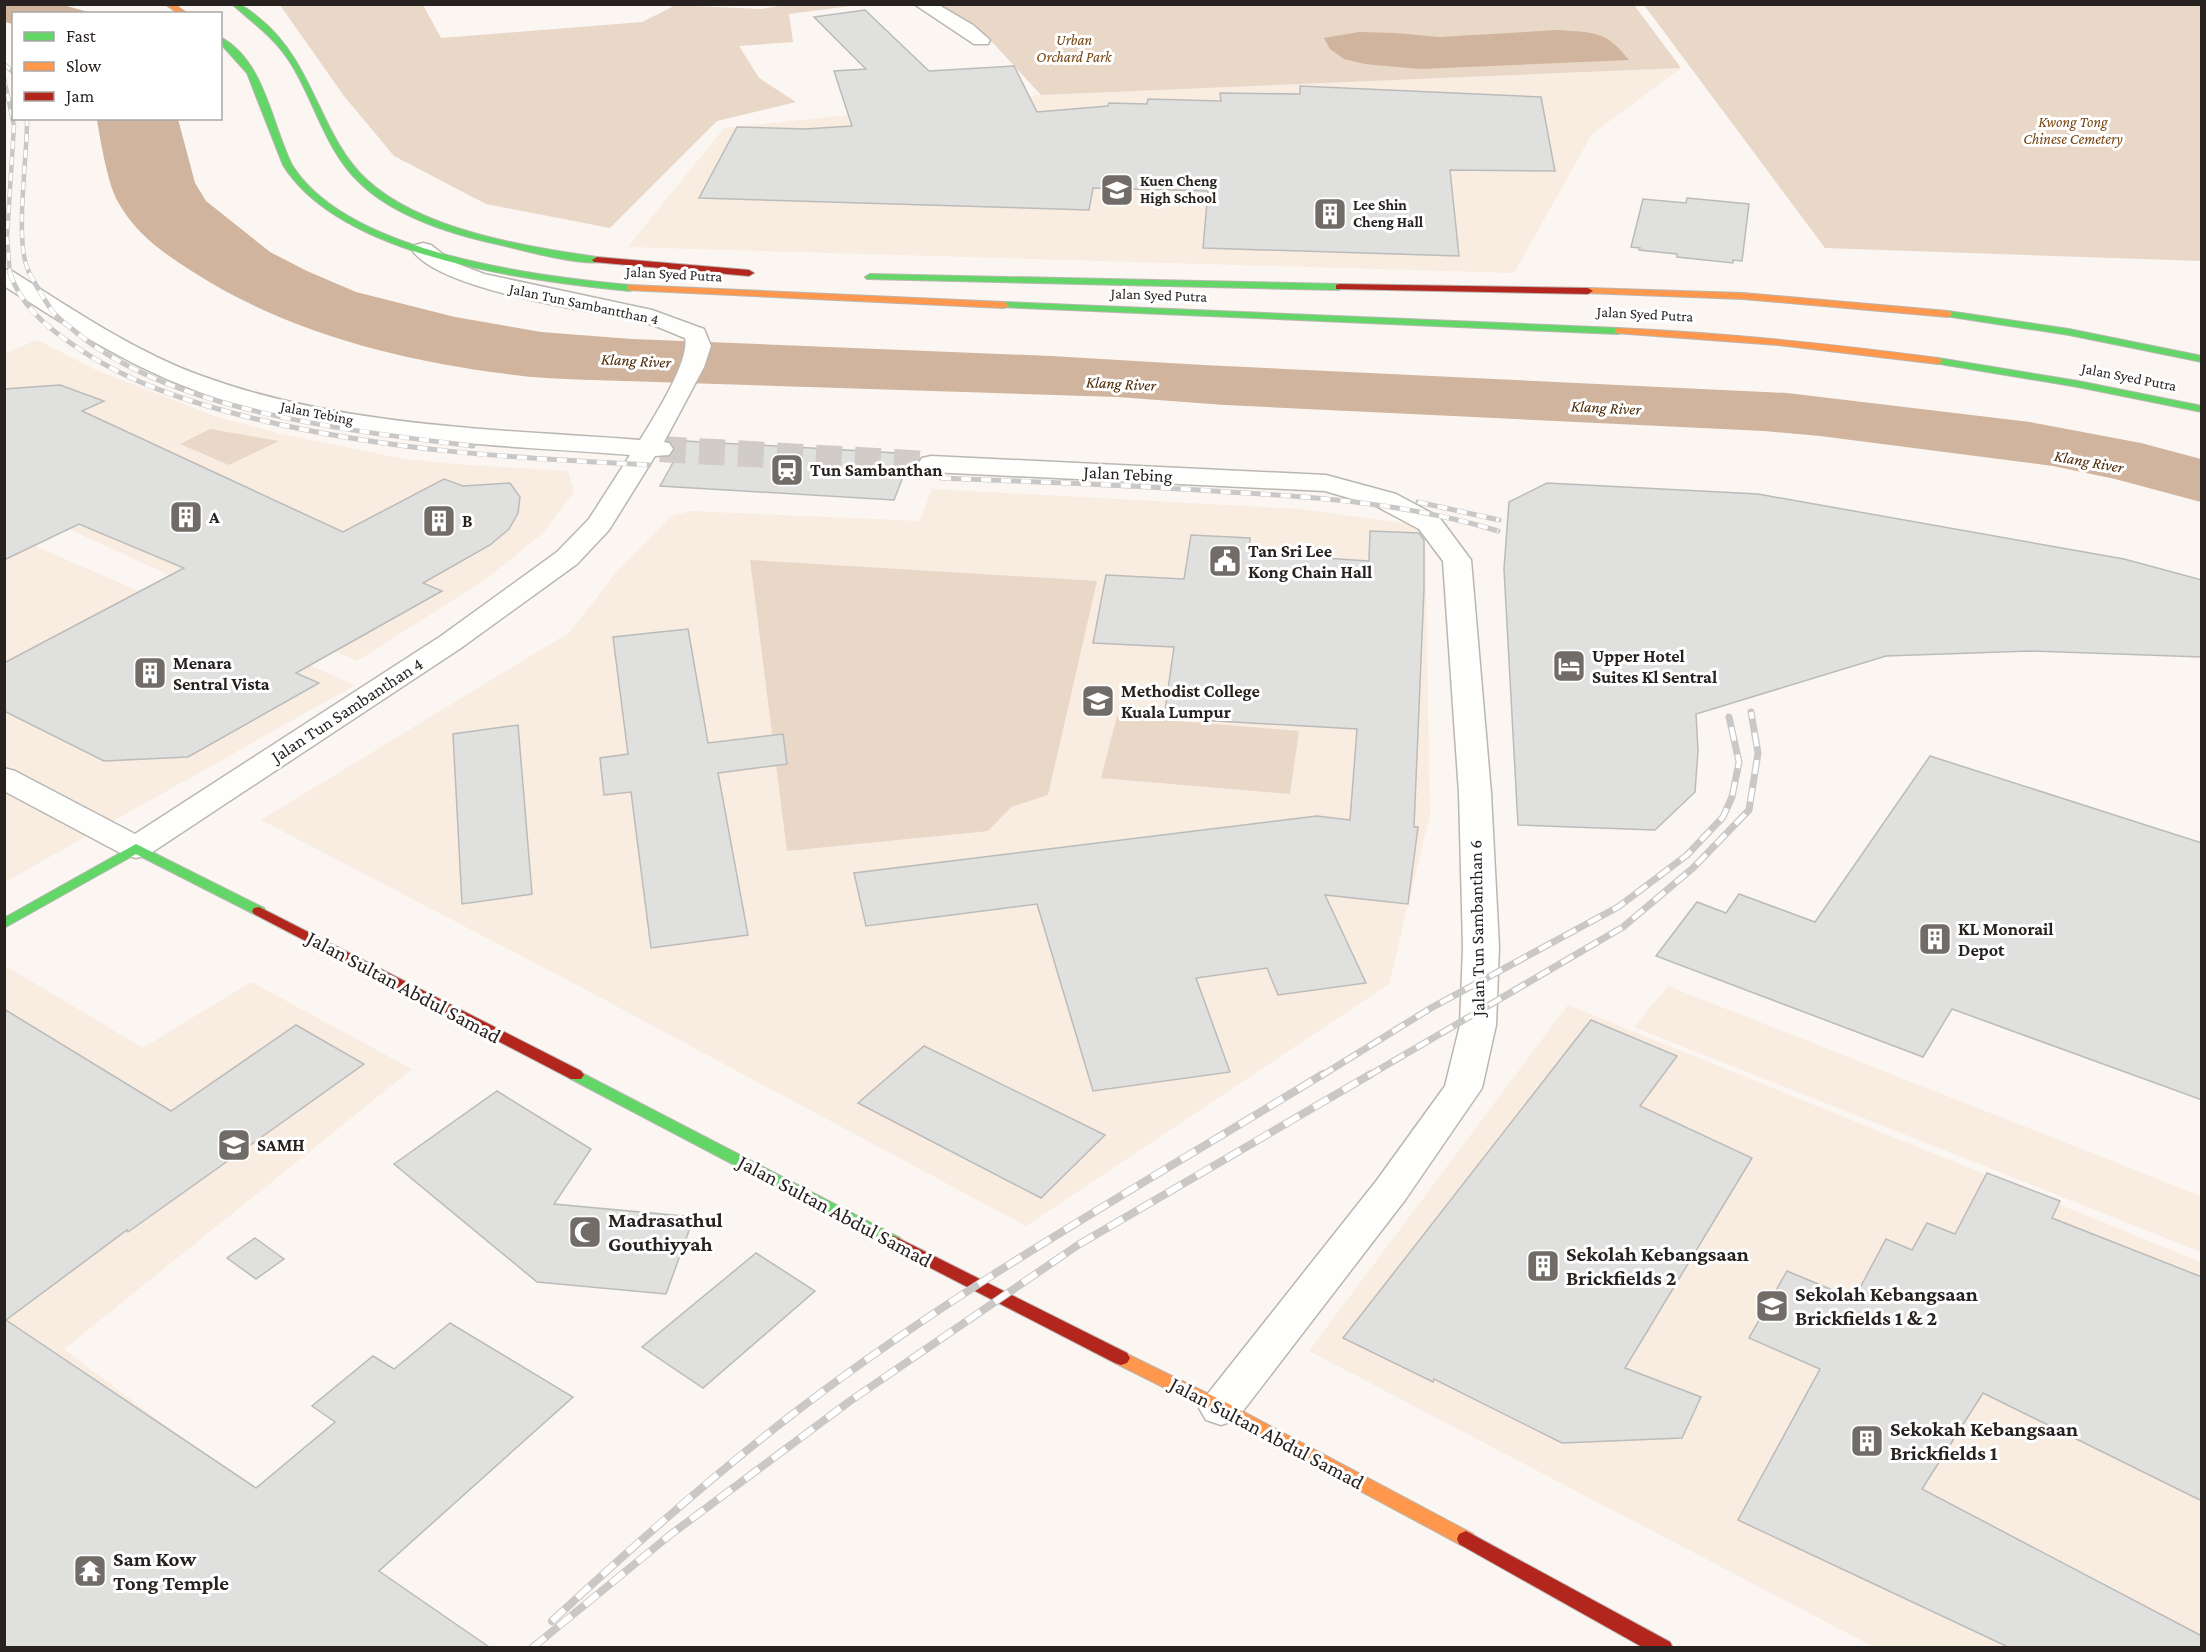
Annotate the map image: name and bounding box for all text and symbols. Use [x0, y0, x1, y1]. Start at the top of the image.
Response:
legend [12, 12, 222, 120]
text: Fast [66, 26, 97, 46]
park label: Urban Orchard Park [1036, 32, 1113, 65]
text: Slow [66, 56, 102, 76]
text: Jam [64, 86, 95, 106]
park label: Kwong Tong Chinese Cemetery [2023, 114, 2123, 148]
school or university icon: Kuen Cheng High School [1099, 172, 1135, 208]
place label: Kuen Cheng High School [1140, 173, 1218, 206]
building icon: Lee Shin Cheng Hall [1312, 196, 1348, 232]
place label: Lee Shin Cheng Hall [1353, 197, 1424, 230]
street label: Jalan Syed Putra [623, 263, 723, 286]
street label: Jalan Tun Sambantthan 4 [506, 280, 660, 329]
street label: Jalan Syed Putra [1108, 285, 1208, 306]
street label: Jalan Syed Putra [1594, 303, 1694, 326]
water label: Klang River [600, 350, 672, 372]
street label: Jalan Syed Putra [2078, 360, 2178, 395]
water label: Klang River [1085, 373, 1157, 395]
water label: Klang River [1570, 397, 1642, 419]
street label: Jalan Tebing [277, 398, 355, 429]
water label: Klang River [2053, 447, 2125, 477]
station icon: Tun Sambanthan [769, 452, 805, 488]
place label: Tun Sambanthan [810, 460, 943, 480]
street label: Jalan Tebing [1081, 462, 1173, 486]
building icon: A [168, 499, 204, 535]
building icon: B [421, 503, 457, 539]
place label: A [208, 507, 220, 527]
place label: B [462, 511, 473, 531]
place label: Tan Sri Lee Kong Chain Hall [1248, 541, 1372, 582]
public building icon: Tan Sri Lee Kong Chain Hall [1207, 543, 1243, 579]
place label: Upper Hotel Suites Kl Sentral [1592, 646, 1717, 687]
hotel icon: Upper Hotel Suites Kl Sentral [1551, 648, 1587, 684]
place label: Menara Sentral Vista [173, 653, 270, 694]
street label: Jalan Tun Sambanthan 4 [266, 653, 427, 768]
building icon: Menara Sentral Vista [132, 655, 168, 691]
place label: Methodist College Kuala Lumpur [1121, 681, 1260, 722]
school or university icon: Methodist College Kuala Lumpur [1080, 683, 1116, 719]
street label: Jalan Tun Sambanthan 6 [1465, 840, 1489, 1018]
place label: KL Monorail Depot [1958, 919, 2053, 960]
building icon: KL Monorail Depot [1917, 921, 1953, 957]
street label: Jalan Sultan Abdul Samad [301, 925, 505, 1048]
school or university icon: SAMH [216, 1127, 252, 1163]
place label: SAMH [257, 1135, 305, 1155]
street label: Jalan Sultan Abdul Samad [732, 1149, 936, 1272]
place label: Madrasathul Gouthiyyah [608, 1208, 723, 1256]
mosque icon: Madrasathul Gouthiyyah [567, 1214, 603, 1250]
place label: Sekolah Kebangsaan Brickfields 2 [1566, 1242, 1749, 1290]
building icon: Sekolah Kebangsaan Brickfields 2 [1525, 1248, 1561, 1284]
place label: Sekolah Kebangsaan Brickfields 1 & 2 [1795, 1282, 1978, 1330]
school or university icon: Sekolah Kebangsaan Brickfields 1 & 2 [1754, 1288, 1790, 1324]
street label: Jalan Sultan Abdul Samad [1164, 1371, 1368, 1494]
place label: Sekokah Kebangsaan Brickfields 1 [1890, 1417, 2078, 1465]
building icon: Sekokah Kebangsaan Brickfields 1 [1849, 1423, 1885, 1459]
place label: Sam Kow Tong Temple [113, 1547, 229, 1595]
temple icon: Sam Kow Tong Temple [72, 1553, 108, 1589]

